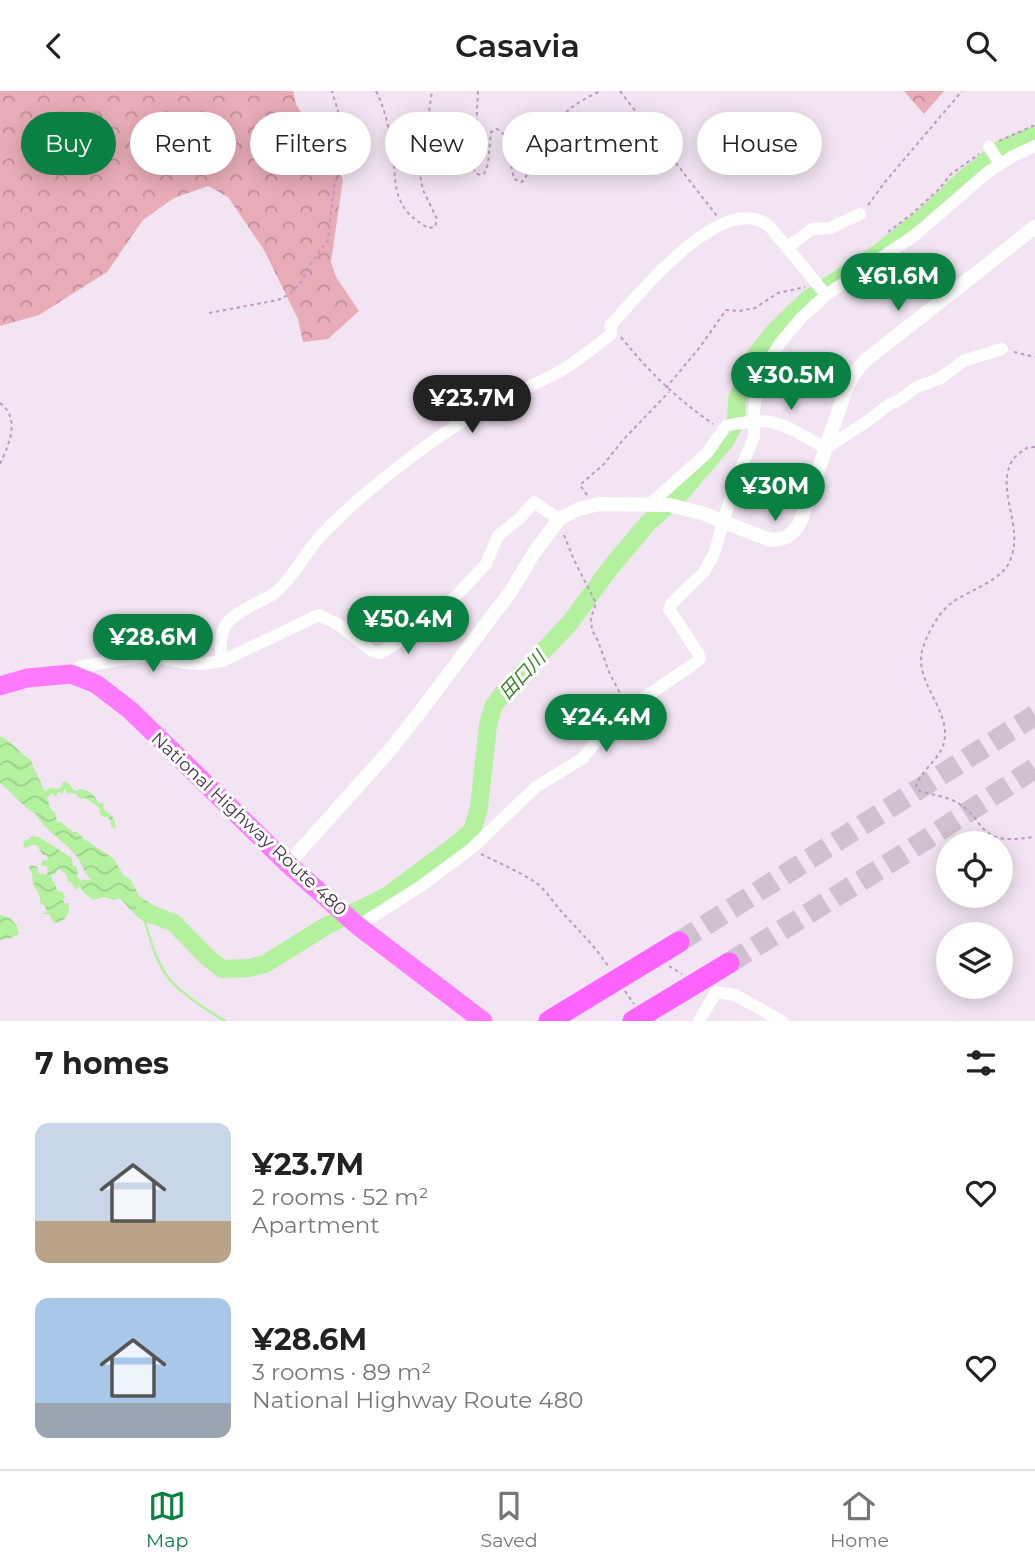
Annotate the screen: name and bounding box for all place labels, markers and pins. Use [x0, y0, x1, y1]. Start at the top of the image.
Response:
pin: ¥61.6M [841, 253, 955, 313]
pin: ¥30.5M [734, 353, 848, 412]
pin: ¥23.7M [415, 375, 529, 435]
pin: ¥30M [734, 463, 816, 523]
pin: ¥50.4M [351, 596, 465, 656]
pin: ¥28.6M [96, 615, 210, 674]
pin: ¥24.4M [549, 695, 663, 754]

